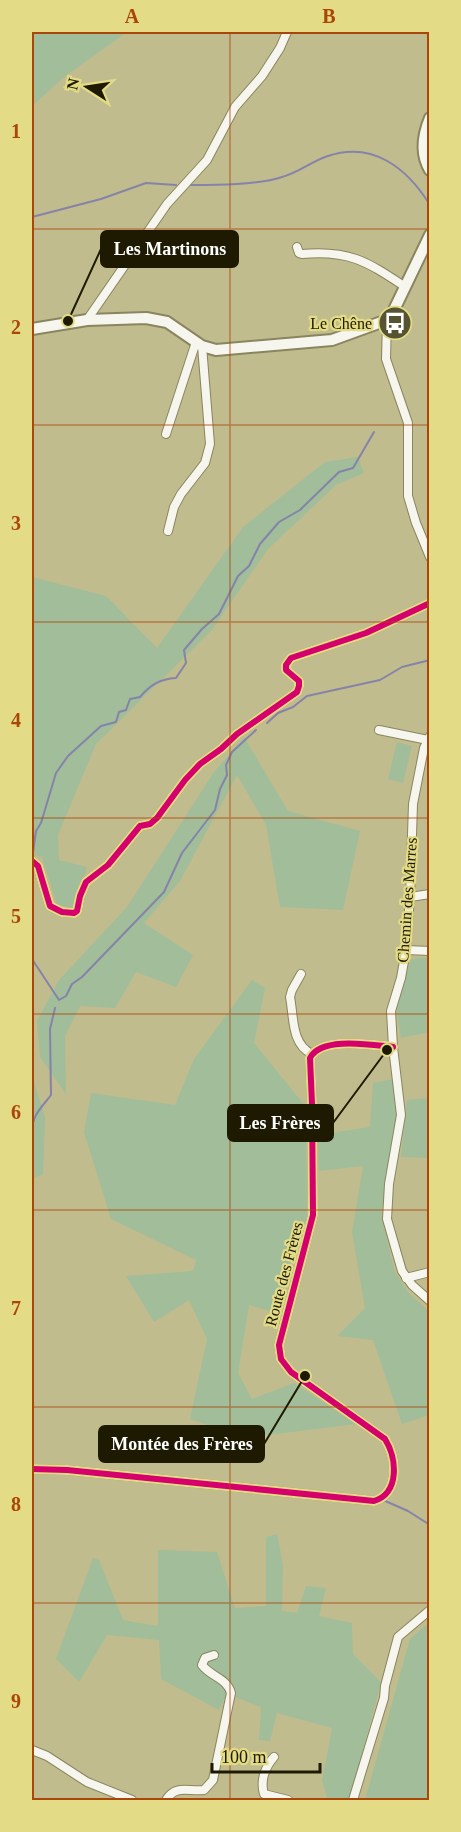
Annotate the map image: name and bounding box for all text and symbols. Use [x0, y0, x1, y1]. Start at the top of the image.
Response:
text: A [125, 5, 140, 27]
text: B [322, 5, 336, 27]
north arrow [57, 57, 117, 117]
text: N [63, 76, 82, 91]
text: 1 [11, 120, 21, 142]
callout: Les Martinons [101, 231, 238, 267]
text: Les Martinons [114, 239, 226, 259]
bus stop icon: Le Chêne [377, 305, 413, 341]
place label: Le Chêne [310, 315, 372, 332]
text: 2 [11, 316, 21, 338]
text: 3 [11, 512, 21, 534]
text: 4 [11, 709, 21, 731]
street label: Chemin des Marres [394, 837, 420, 963]
text: 5 [11, 905, 21, 927]
text: 6 [11, 1101, 21, 1123]
callout: Les Frères [228, 1105, 333, 1141]
text: Les Frères [239, 1113, 321, 1133]
street label: Route des Frères [262, 1220, 306, 1328]
text: 7 [11, 1297, 21, 1319]
callout: Montée des Frères [99, 1426, 264, 1462]
text: Montée des Frères [111, 1434, 253, 1454]
text: 8 [11, 1493, 21, 1515]
text: 9 [11, 1690, 21, 1712]
scale bar [212, 1736, 320, 1774]
text: 100 m [221, 1747, 267, 1767]

